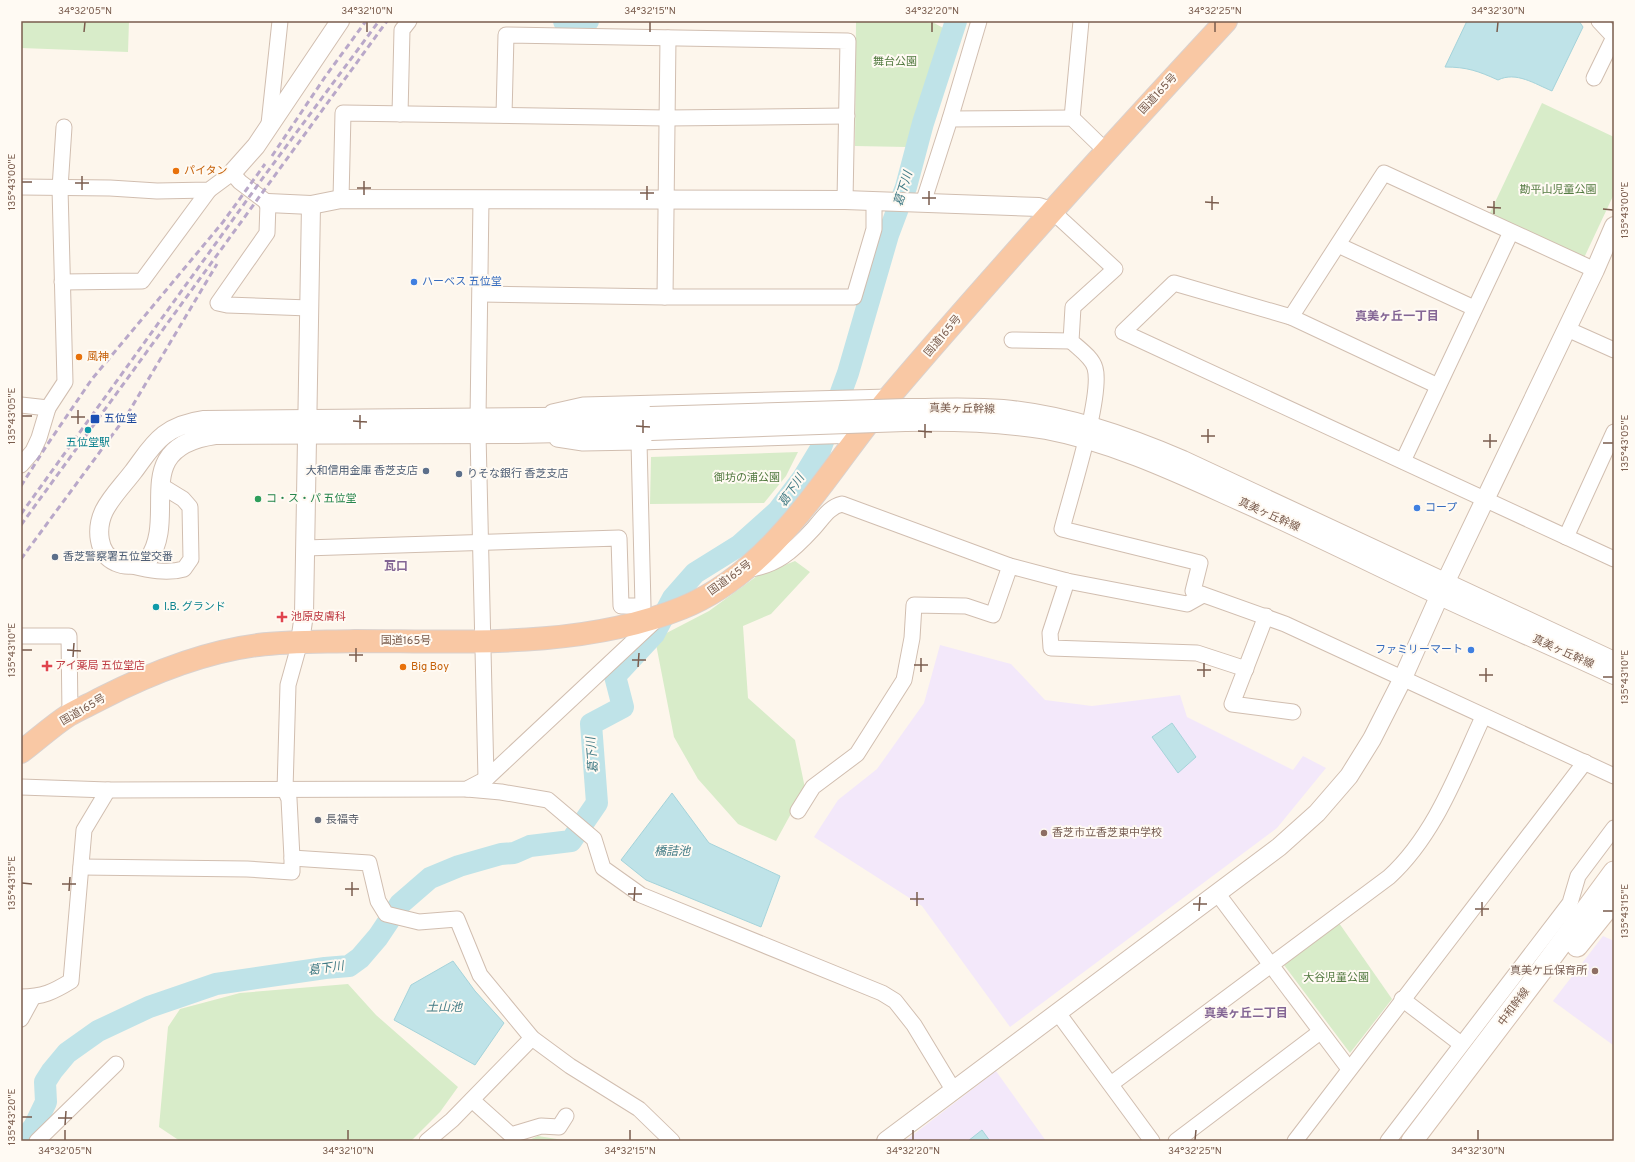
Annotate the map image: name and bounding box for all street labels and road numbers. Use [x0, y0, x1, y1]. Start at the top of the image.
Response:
street label: 国道165号 [1136, 71, 1180, 117]
street label: 国道165号 [921, 312, 965, 360]
street label: 真美ヶ丘幹線 [929, 401, 995, 417]
street label: 真美ヶ丘幹線 [1236, 495, 1302, 535]
street label: 国道165号 [705, 557, 755, 599]
street label: 真美ヶ丘幹線 [1530, 632, 1596, 672]
street label: 国道165号 [381, 634, 431, 648]
street label: 国道165号 [58, 691, 108, 729]
street label: 中和幹線 [1495, 985, 1533, 1029]

